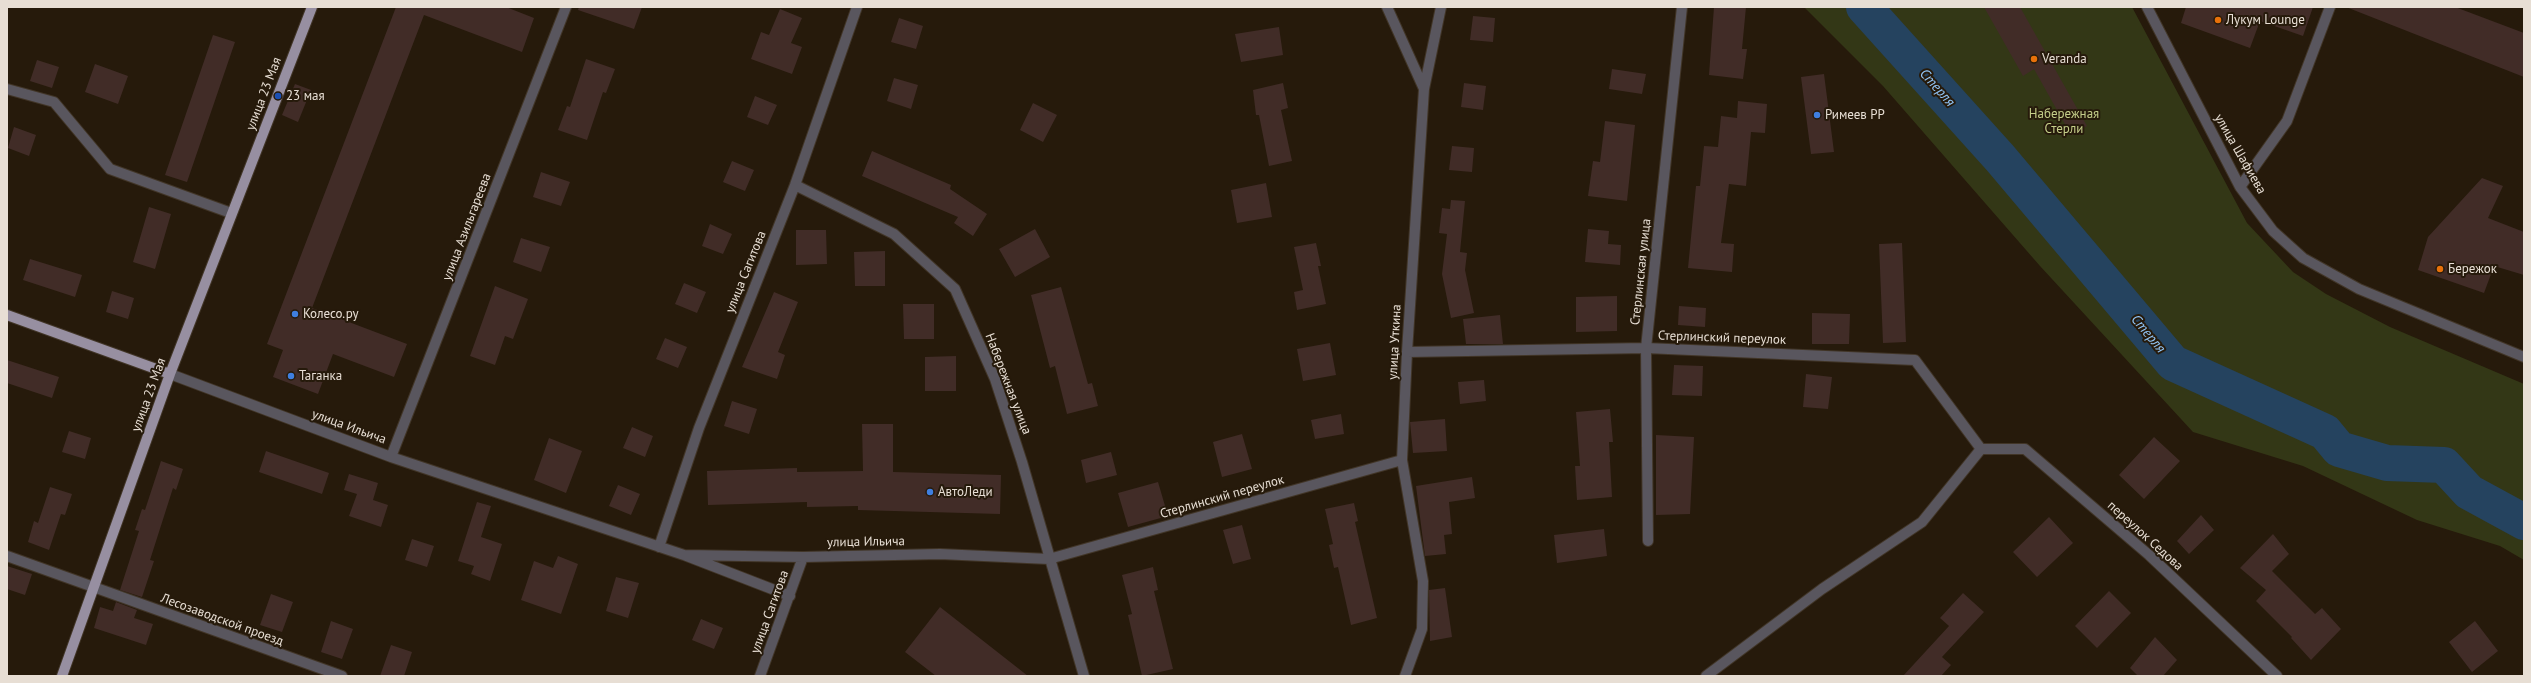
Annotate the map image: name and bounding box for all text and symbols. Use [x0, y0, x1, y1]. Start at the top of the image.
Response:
place label: Лукум Lounge [2226, 12, 2305, 28]
marker: Лукум Lounge [2213, 15, 2223, 25]
place label: Veranda [2042, 51, 2087, 67]
marker: Veranda [2029, 54, 2039, 64]
street label: улица 23 Мая [243, 55, 285, 133]
water label: Стерля [1916, 66, 1958, 110]
place label: 23 мая [286, 88, 325, 104]
marker: 23 мая [273, 91, 283, 101]
park label: Набережная Стерли [2029, 106, 2099, 137]
place label: Римеев РР [1825, 107, 1885, 123]
marker: Римеев РР [1812, 110, 1822, 120]
street label: улица Шафиева [2211, 111, 2269, 197]
street label: улица Азильгареева [439, 171, 495, 283]
street label: Стерлинская улица [1628, 218, 1654, 326]
street label: улица Сагитова [722, 229, 770, 315]
place label: Бережок [2448, 261, 2497, 277]
marker: Бережок [2435, 264, 2445, 274]
street label: улица Уткина [1385, 304, 1405, 380]
place label: Колесо.ру [303, 306, 359, 322]
marker: Колесо.ру [290, 309, 300, 319]
water label: Стерля [2127, 311, 2169, 357]
street label: Стерлинский переулок [1658, 328, 1786, 348]
street label: Набережная улица [982, 331, 1034, 437]
street label: улица 23 Мая [128, 356, 170, 434]
place label: Таганка [299, 368, 342, 384]
marker: Таганка [286, 371, 296, 381]
street label: улица Ильича [310, 406, 388, 448]
street label: Стерлинский переулок [1158, 472, 1286, 522]
place label: АвтоЛеди [938, 484, 993, 500]
marker: АвтоЛеди [925, 487, 935, 497]
street label: переулок Седова [2104, 498, 2186, 574]
street label: улица Ильича [827, 534, 905, 550]
street label: улица Сагитова [748, 568, 792, 656]
street label: Лесозаводской проезд [158, 591, 286, 649]

